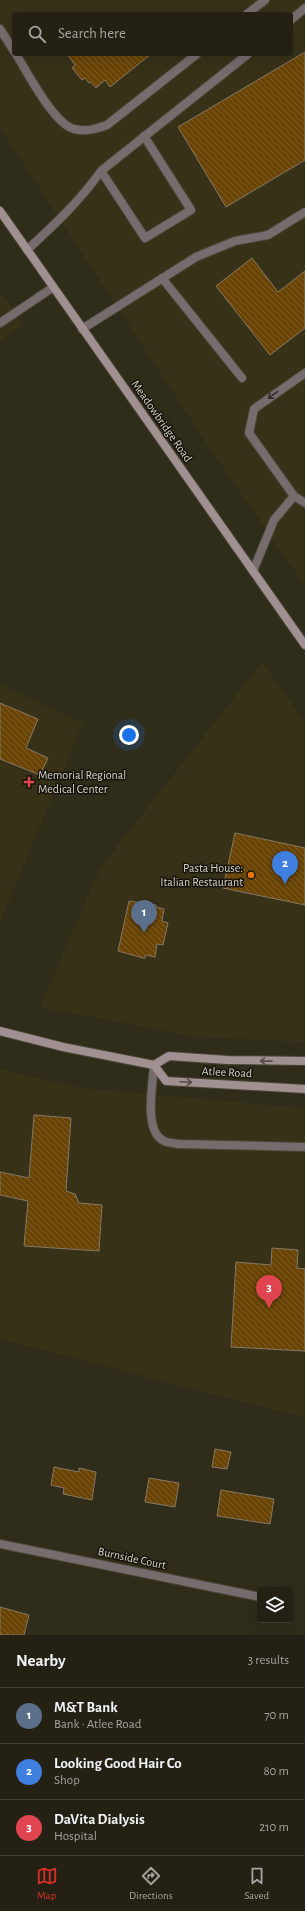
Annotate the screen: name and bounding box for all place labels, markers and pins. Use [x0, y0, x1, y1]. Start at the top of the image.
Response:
place label: Memorial Regional Medical Center [38, 769, 126, 795]
marker: Memorial Regional Medical Center [23, 776, 35, 788]
pin: 2 [272, 851, 298, 884]
place label: Pasta House: Italian Restaurant [160, 862, 243, 888]
marker: Pasta House: Italian Restaurant [246, 870, 256, 880]
pin: 1 [131, 900, 157, 933]
pin: 3 [256, 1275, 282, 1308]

